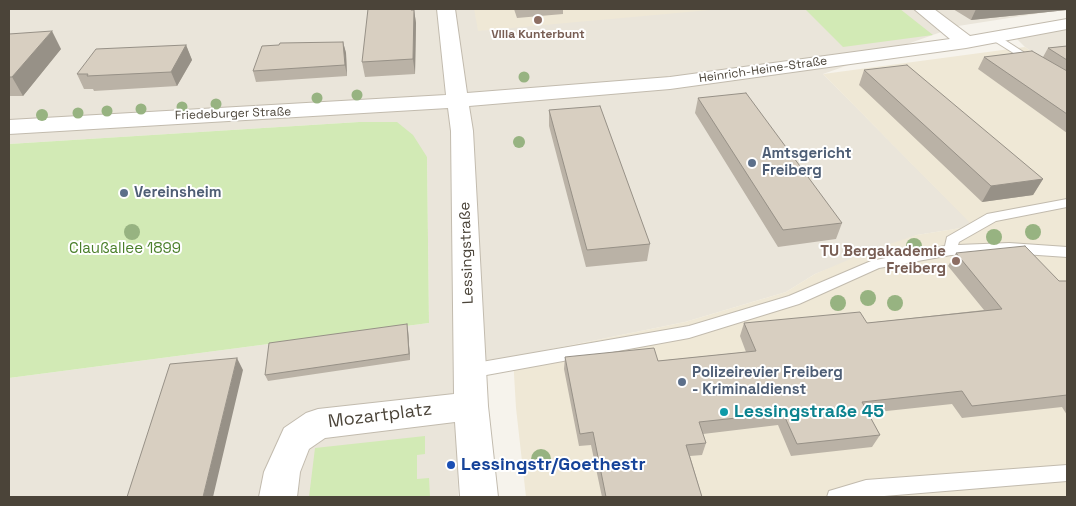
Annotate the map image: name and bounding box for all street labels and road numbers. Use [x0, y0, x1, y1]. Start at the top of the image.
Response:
street label: Heinrich-Heine-Straße [698, 54, 828, 86]
street label: Friedeburger Straße [175, 105, 291, 123]
street label: Lessingstraße [456, 202, 478, 304]
street label: Mozartplatz [327, 399, 433, 433]

